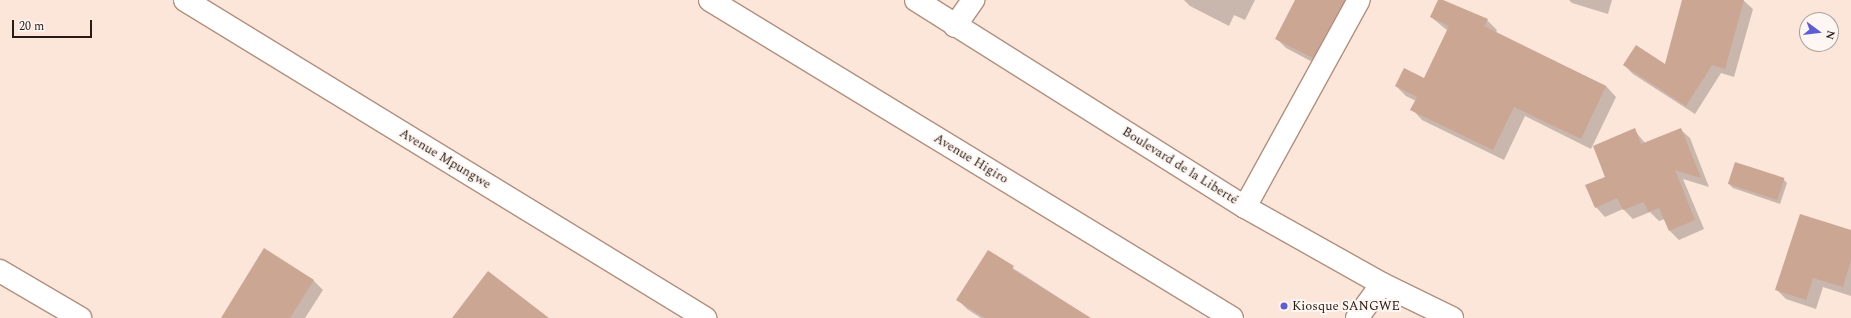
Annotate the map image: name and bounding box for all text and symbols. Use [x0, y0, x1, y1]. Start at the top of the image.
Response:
scale bar [14, 12, 94, 38]
north arrow [1799, 12, 1839, 52]
text: 20 m [19, 17, 44, 36]
text: N [1821, 28, 1839, 42]
street label: Boulevard de la Liberté [1119, 124, 1241, 208]
street label: Avenue Mpungwe [396, 126, 494, 192]
street label: Avenue Higiro [931, 131, 1011, 187]
place label: Kiosque SANGWE [1292, 298, 1400, 314]
marker: Kiosque SANGWE [1279, 301, 1289, 311]

